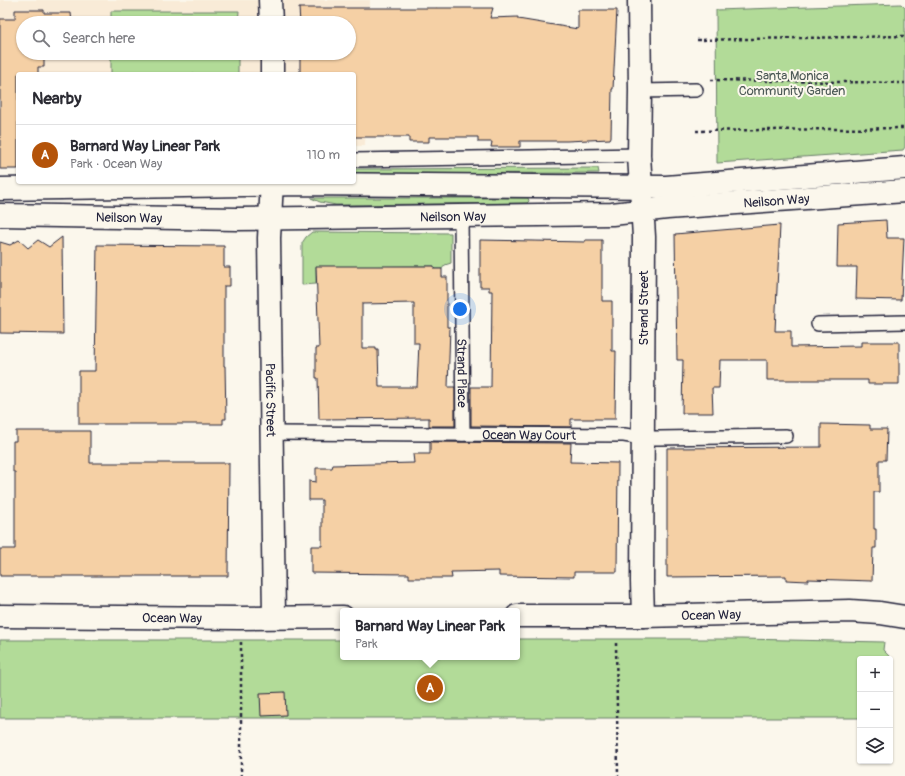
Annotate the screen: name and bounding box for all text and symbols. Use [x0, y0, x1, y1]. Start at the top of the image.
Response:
search box [16, 16, 356, 60]
icon: search [30, 27, 52, 49]
text: Search here [62, 29, 135, 48]
park label: Santa Monica Community Garden [739, 68, 845, 99]
text: Nearby [32, 88, 81, 109]
text: Barnard Way Linear Park [70, 137, 220, 156]
text: A [41, 147, 49, 163]
text: 110 m [307, 147, 340, 163]
text: Park · Ocean Way [70, 156, 162, 172]
street label: Neilson Way [743, 191, 810, 212]
street label: Neilson Way [420, 209, 487, 226]
street label: Neilson Way [96, 210, 163, 227]
street label: Strand Street [636, 270, 652, 345]
your location [450, 299, 470, 319]
street label: Strand Place [453, 338, 470, 408]
street label: Pacific Street [262, 363, 279, 438]
street label: Ocean Way Court [482, 427, 577, 444]
street label: Ocean Way [681, 607, 742, 624]
popup [340, 608, 520, 660]
street label: Ocean Way [142, 610, 202, 627]
text: Barnard Way Linear Park [355, 617, 505, 636]
text: Park [355, 636, 378, 652]
map controls [857, 656, 893, 764]
button: + [857, 656, 893, 692]
pin: A [417, 673, 443, 703]
button: − [857, 692, 893, 728]
button: layers [857, 728, 893, 764]

